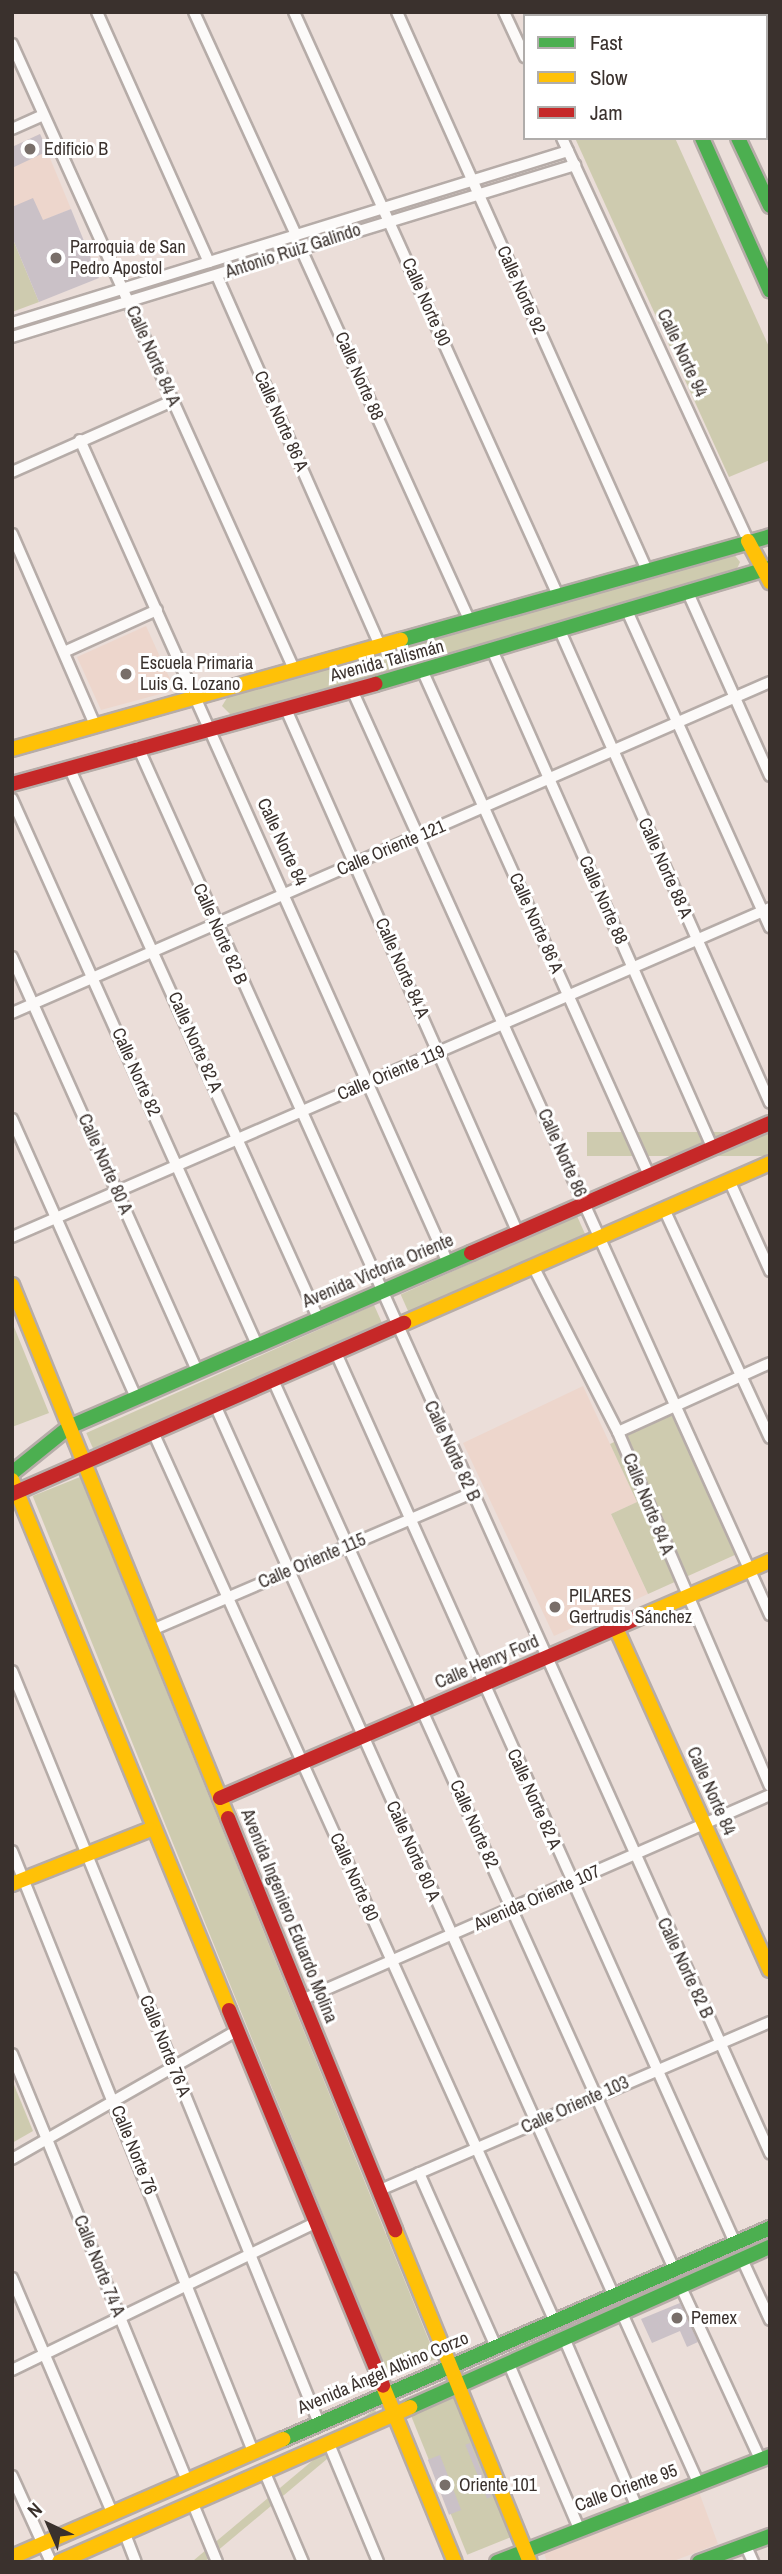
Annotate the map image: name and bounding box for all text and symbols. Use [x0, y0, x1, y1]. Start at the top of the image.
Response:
legend [523, 14, 768, 140]
text: Fast [590, 28, 623, 57]
text: Slow [590, 63, 627, 92]
text: Jam [590, 98, 623, 127]
place label: Edificio B [44, 138, 108, 160]
marker: Edificio B [22, 141, 38, 157]
street label: Antonio Ruiz Galindo [223, 219, 363, 283]
place label: Parroquia de San Pedro Apostol [70, 237, 186, 280]
street label: Calle Norte 92 [492, 243, 550, 337]
marker: Parroquia de San Pedro Apostol [48, 250, 64, 266]
street label: Calle Norte 90 [397, 255, 455, 349]
street label: Calle Norte 84 A [121, 302, 185, 410]
street label: Calle Norte 94 [652, 306, 712, 400]
street label: Calle Norte 88 [330, 329, 388, 423]
street label: Calle Norte 86 A [249, 367, 313, 475]
street label: Avenida Talismán [328, 635, 446, 687]
place label: Escuela Primaria Luis G. Lozano [140, 653, 253, 696]
marker: Escuela Primaria Luis G. Lozano [118, 666, 134, 682]
street label: Calle Norte 84 [252, 795, 312, 889]
street label: Calle Norte 88 A [633, 814, 697, 922]
street label: Calle Oriente 121 [334, 815, 448, 881]
street label: Calle Norte 88 [574, 853, 632, 947]
street label: Calle Norte 86 A [504, 869, 568, 977]
street label: Calle Norte 82 B [188, 880, 252, 988]
street label: Calle Norte 84 A [370, 914, 434, 1022]
street label: Calle Norte 82 A [163, 988, 227, 1096]
street label: Calle Norte 82 [107, 1025, 165, 1119]
street label: Calle Oriente 119 [334, 1041, 448, 1105]
street label: Calle Norte 86 [533, 1106, 591, 1200]
street label: Calle Norte 80 A [73, 1110, 137, 1218]
street label: Avenida Victoria Oriente [299, 1229, 457, 1313]
street label: Calle Norte 82 B [419, 1397, 485, 1505]
street label: Calle Norte 84 A [618, 1450, 678, 1558]
street label: Calle Oriente 115 [255, 1529, 369, 1593]
place label: PILARES Gertrudis Sánchez [569, 1586, 692, 1628]
marker: PILARES Gertrudis Sánchez [547, 1599, 563, 1615]
street label: Calle Henry Ford [432, 1630, 542, 1694]
street label: Calle Norte 84 [682, 1744, 740, 1838]
street label: Calle Norte 82 A [502, 1745, 566, 1853]
street label: Calle Norte 82 [445, 1777, 503, 1871]
street label: Calle Norte 80 A [381, 1797, 445, 1905]
street label: Avenida Ingeniero Eduardo Molina [236, 1806, 342, 2026]
street label: Calle Norte 80 [325, 1830, 383, 1924]
street label: Avenida Oriente 107 [470, 1860, 604, 1936]
street label: Calle Norte 82 B [652, 1914, 718, 2022]
street label: Calle Norte 76 A [135, 1992, 195, 2100]
street label: Calle Oriente 103 [518, 2072, 632, 2138]
street label: Calle Norte 76 [106, 2102, 162, 2198]
street label: Calle Norte 74 A [69, 2212, 129, 2320]
place label: Pemex [691, 2307, 737, 2329]
marker: Pemex [669, 2310, 685, 2326]
street label: Avenida Ángel Albino Corzo [294, 2327, 472, 2419]
street label: Calle Oriente 95 [572, 2459, 680, 2517]
place label: Oriente 101 [459, 2474, 537, 2496]
marker: Oriente 101 [437, 2477, 453, 2493]
north arrow [14, 2490, 84, 2560]
text: N [21, 2497, 47, 2523]

